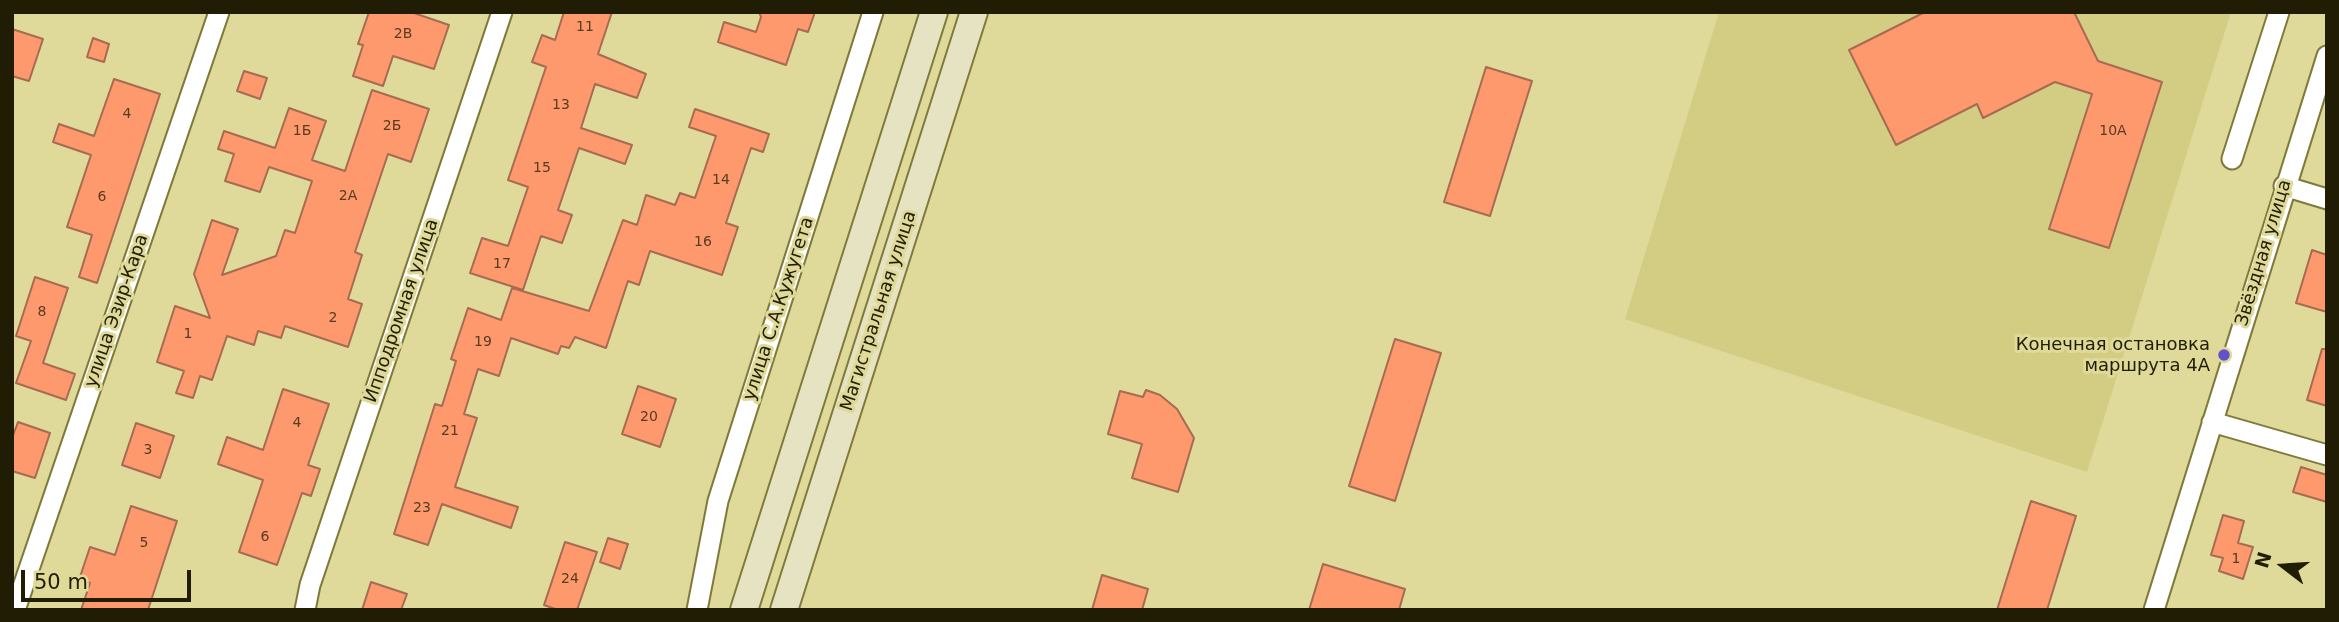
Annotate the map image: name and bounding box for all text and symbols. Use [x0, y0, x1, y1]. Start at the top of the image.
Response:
house number: 11 [576, 19, 594, 35]
house number: 2В [394, 26, 412, 42]
house number: 13 [552, 97, 570, 113]
house number: 4 [123, 106, 131, 122]
house number: 2Б [383, 118, 401, 134]
house number: 1Б [293, 123, 311, 139]
house number: 10А [2099, 123, 2127, 139]
house number: 15 [533, 160, 551, 176]
house number: 14 [712, 172, 730, 188]
street label: Звёздная улица [2231, 177, 2297, 329]
house number: 2А [339, 188, 357, 204]
house number: 6 [98, 189, 106, 205]
street label: Магистральная улица [836, 208, 922, 414]
street label: улица С.А.Кужугета [739, 215, 819, 403]
street label: Ипподромная улица [360, 216, 444, 406]
street label: улица Эзир-Кара [81, 231, 153, 391]
house number: 16 [694, 234, 712, 250]
house number: 17 [493, 256, 511, 272]
house number: 8 [38, 304, 46, 320]
house number: 2 [329, 310, 337, 326]
house number: 1 [184, 326, 192, 342]
house number: 19 [474, 334, 492, 350]
place label: Конечная остановка маршрута 4А [2016, 334, 2210, 376]
marker: Конечная остановка маршрута 4А [2216, 347, 2232, 363]
house number: 20 [640, 409, 658, 425]
house number: 4 [293, 415, 301, 431]
house number: 21 [441, 423, 459, 439]
house number: 3 [144, 442, 152, 458]
house number: 23 [413, 500, 431, 516]
house number: 6 [261, 529, 269, 545]
north arrow [2248, 531, 2318, 601]
house number: 5 [140, 535, 148, 551]
text: N [2250, 549, 2276, 571]
house number: 1 [2232, 551, 2240, 567]
scale bar [24, 556, 194, 600]
text: 50 m [34, 570, 88, 594]
house number: 24 [561, 571, 579, 587]

